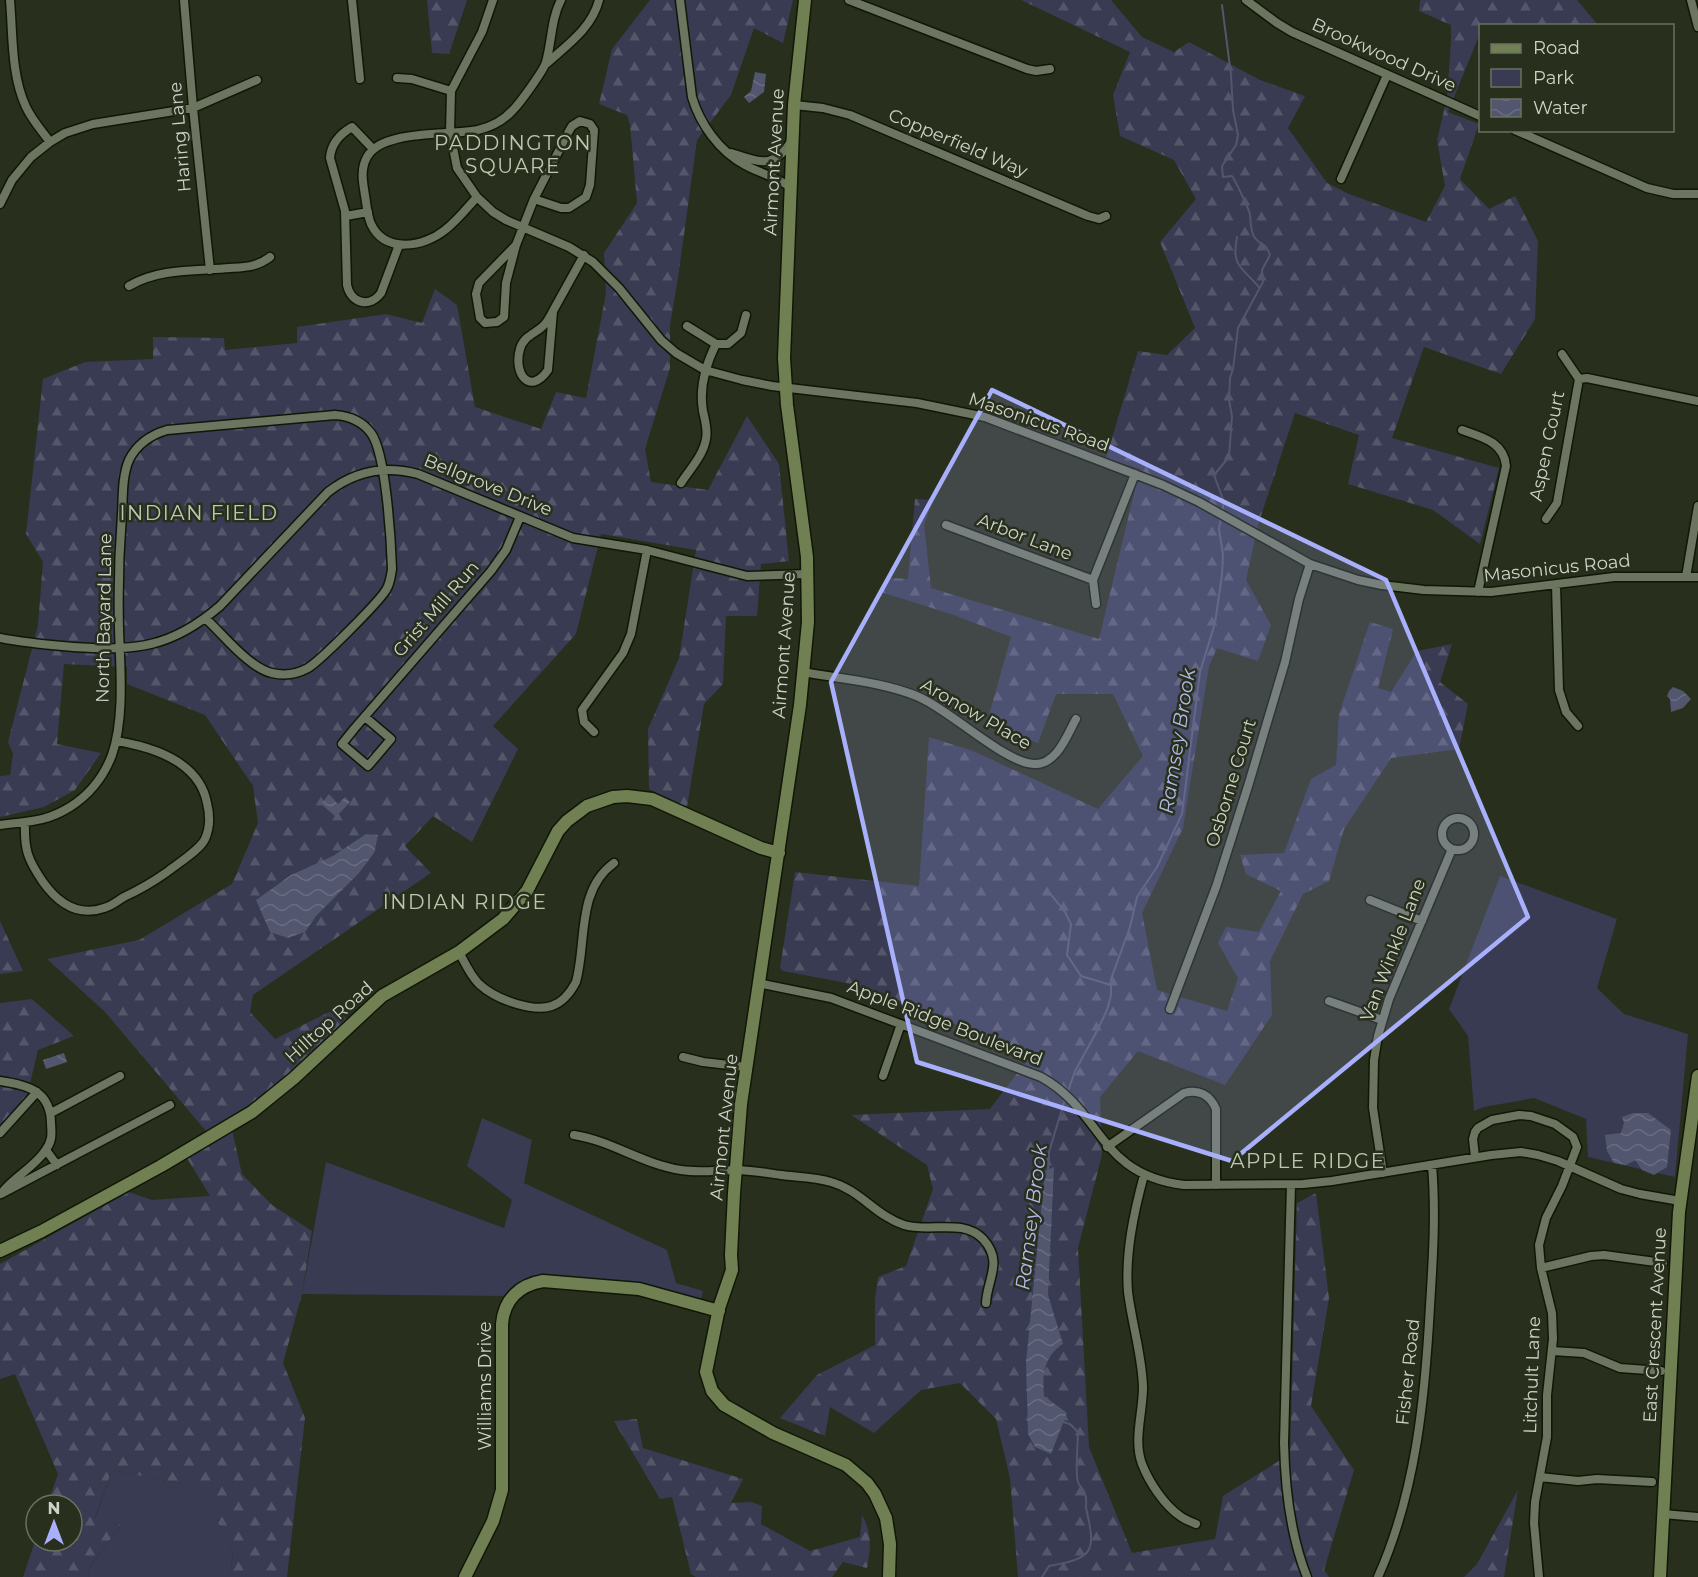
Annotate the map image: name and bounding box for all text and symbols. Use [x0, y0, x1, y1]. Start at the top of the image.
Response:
street label: Brookwood Drive [1308, 13, 1460, 97]
legend [1479, 24, 1674, 132]
text: Road [1533, 37, 1580, 59]
text: Park [1533, 67, 1574, 89]
street label: Haring Lane [164, 81, 196, 193]
street label: Airmont Avenue [759, 88, 789, 236]
text: Water [1533, 97, 1588, 119]
street label: Copperfield Way [885, 104, 1031, 182]
district label: PADDINGTON SQUARE [434, 131, 592, 178]
street label: Masonicus Road [966, 388, 1112, 456]
street label: Aspen Court [1525, 389, 1569, 503]
street label: Bellgrove Drive [421, 449, 556, 521]
district label: INDIAN FIELD [119, 501, 279, 525]
street label: Arbor Lane [975, 509, 1076, 565]
street label: North Bayard Lane [92, 533, 116, 703]
street label: Masonicus Road [1482, 549, 1632, 587]
street label: Grist Mill Run [388, 556, 484, 662]
street label: Airmont Avenue [768, 571, 800, 719]
water label: Ramsey Brook [1154, 666, 1201, 815]
street label: Aronow Place [917, 673, 1035, 755]
street label: Osborne Court [1201, 716, 1261, 850]
street label: Van Winkle Lane [1356, 875, 1430, 1025]
district label: INDIAN RIDGE [383, 890, 547, 914]
street label: Apple Ridge Boulevard [844, 976, 1046, 1070]
street label: Hilltop Road [280, 977, 378, 1067]
street label: Airmont Avenue [705, 1052, 743, 1201]
water label: Ramsey Brook [1010, 1142, 1052, 1291]
district label: APPLE RIDGE [1230, 1149, 1386, 1173]
street label: East Crescent Avenue [1639, 1227, 1671, 1423]
street label: Litchult Lane [1519, 1316, 1545, 1434]
street label: Fisher Road [1391, 1318, 1425, 1426]
street label: Williams Drive [474, 1321, 496, 1451]
north arrow [24, 1493, 84, 1553]
text: N [48, 1499, 60, 1518]

